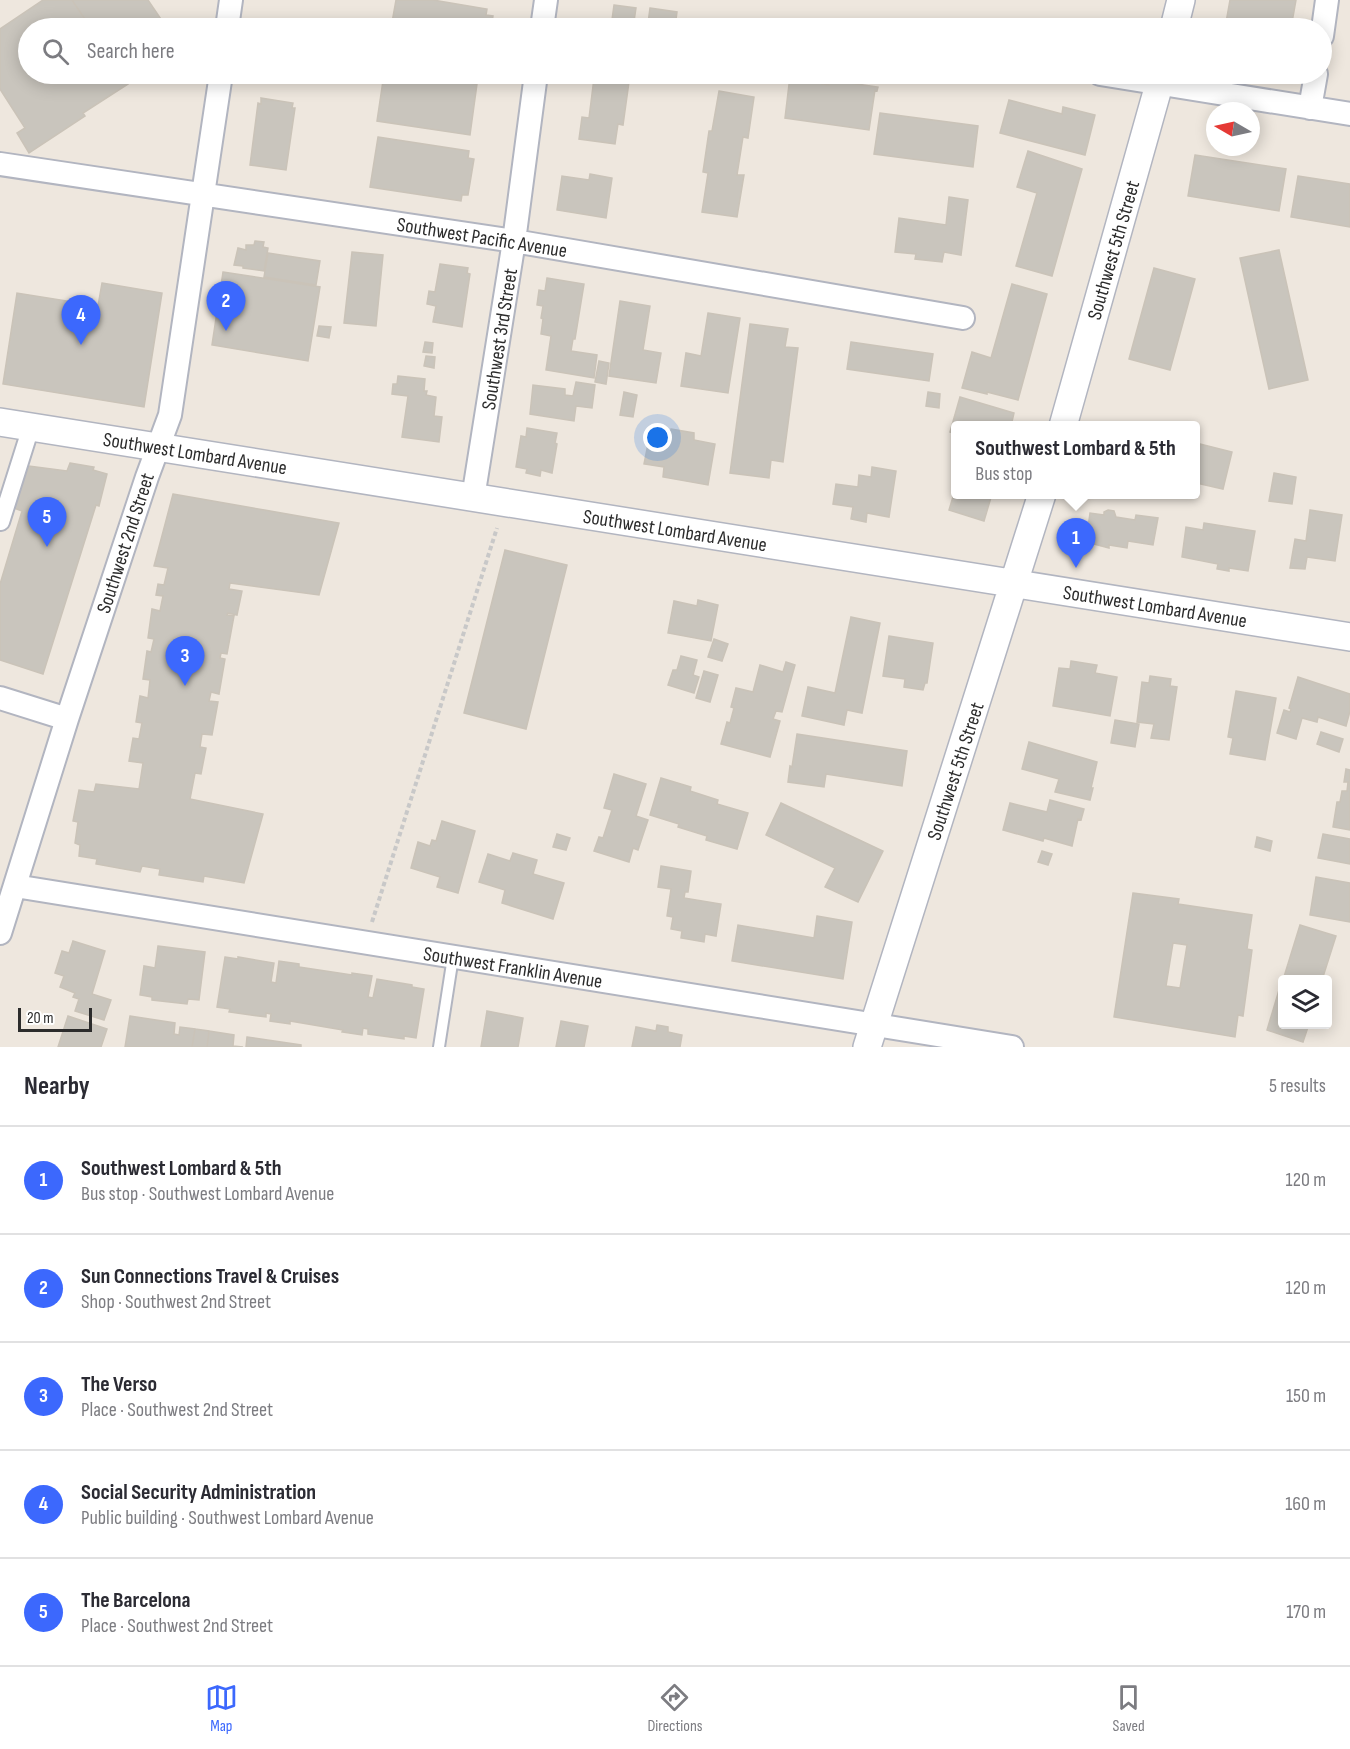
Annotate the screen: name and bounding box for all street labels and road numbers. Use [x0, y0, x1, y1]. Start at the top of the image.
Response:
street label: Southwest 5th Street [1083, 178, 1145, 323]
street label: Southwest Pacific Avenue [395, 213, 569, 263]
street label: Southwest 3rd Street [477, 267, 523, 412]
street label: Southwest Lombard Avenue [101, 428, 288, 480]
street label: Southwest 2nd Street [92, 470, 160, 616]
street label: Southwest Lombard Avenue [581, 505, 768, 557]
street label: Southwest Lombard Avenue [1061, 581, 1248, 633]
street label: Southwest 5th Street [922, 699, 990, 843]
street label: Southwest Franklin Avenue [422, 942, 604, 994]

